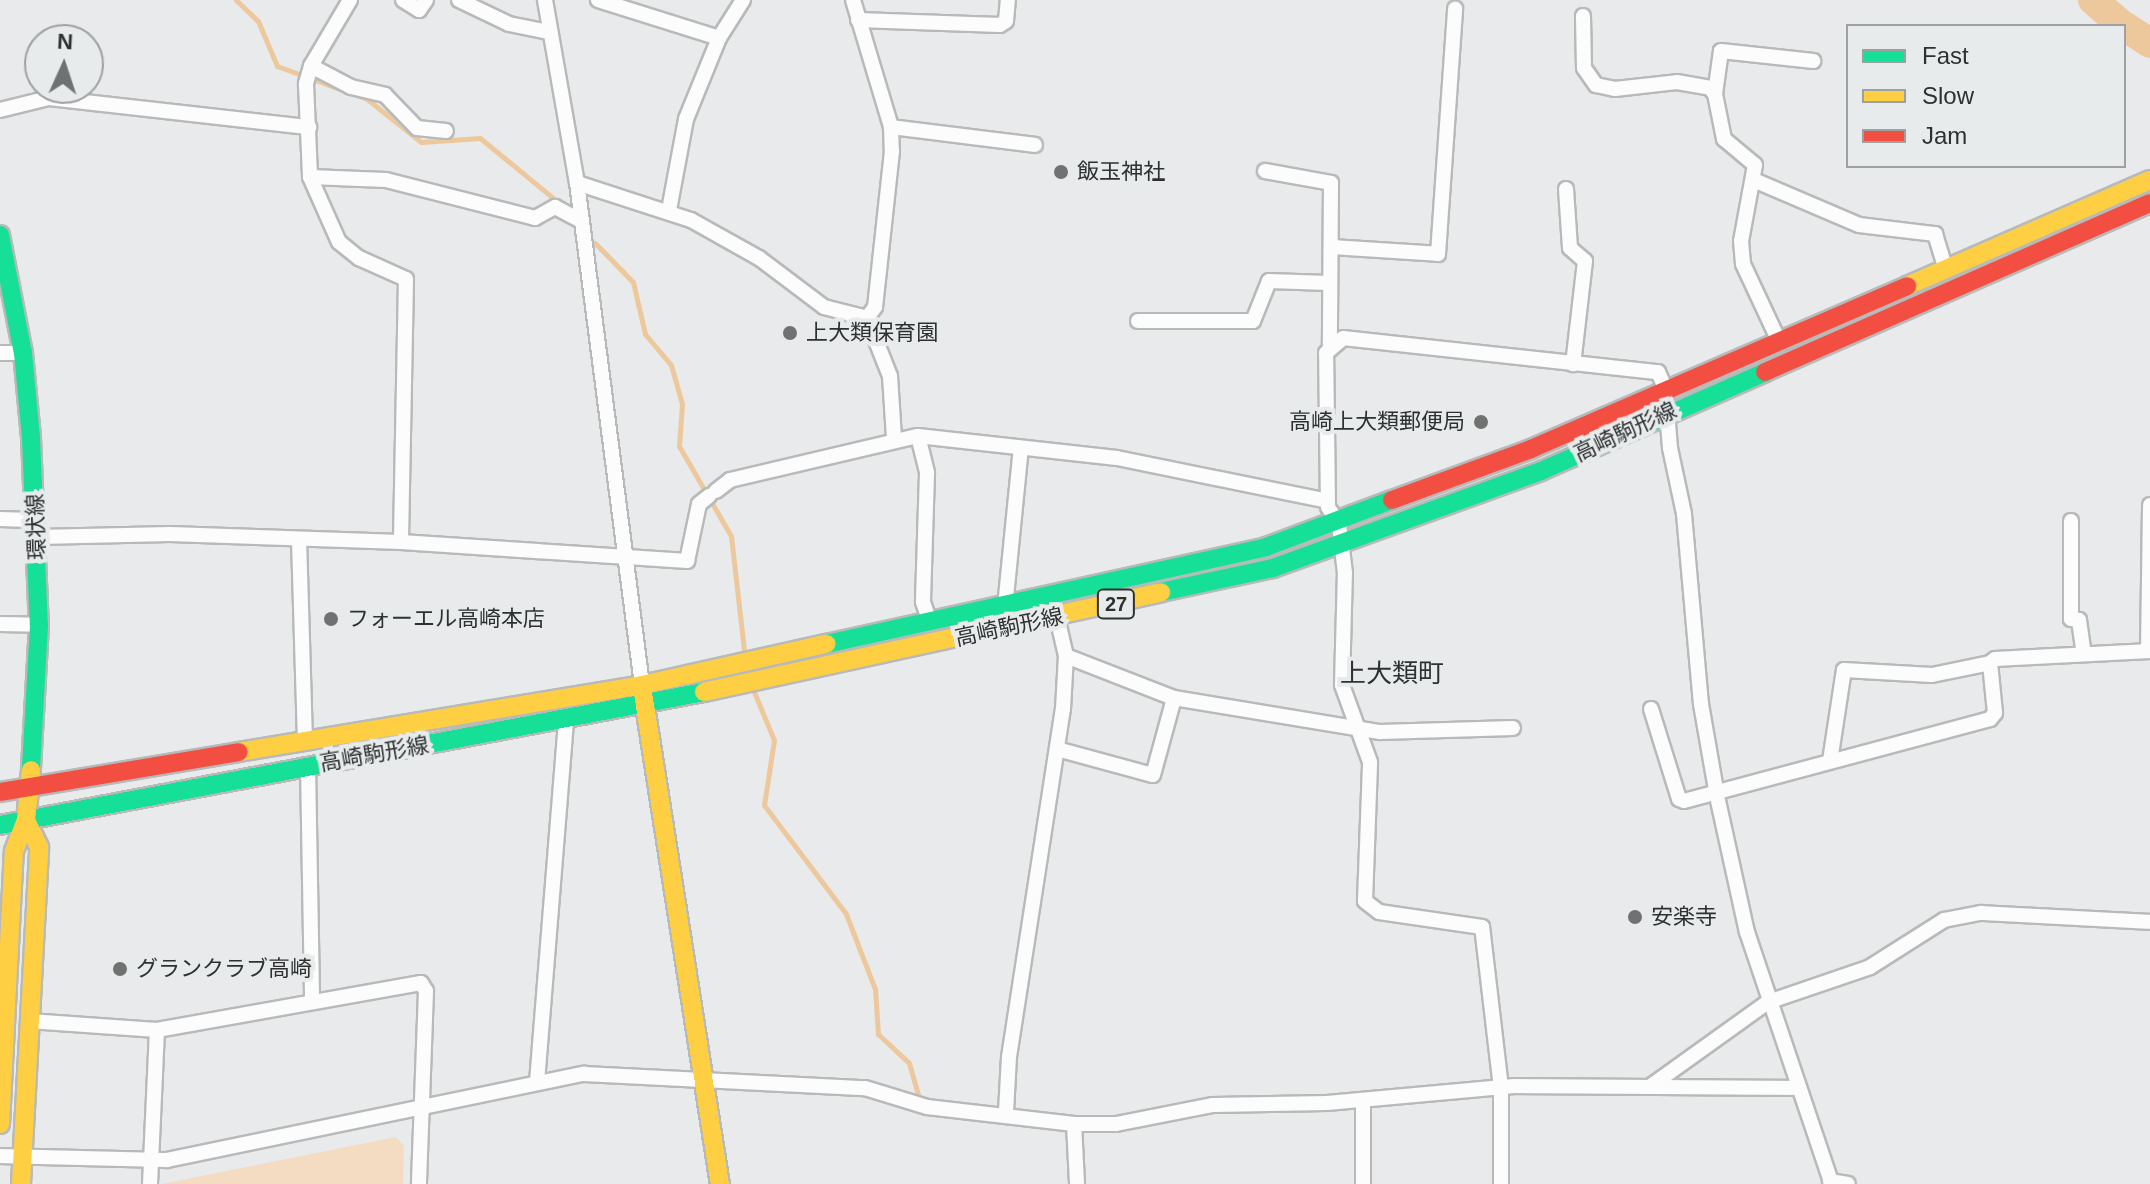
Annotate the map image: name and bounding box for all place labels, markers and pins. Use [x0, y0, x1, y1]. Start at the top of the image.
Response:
place label: 飯玉神社 [1077, 159, 1165, 185]
marker: 飯玉神社 [1052, 163, 1070, 181]
place label: 上大類保育園 [806, 320, 938, 346]
marker: 上大類保育園 [781, 324, 799, 342]
place label: 高崎上大類郵便局 [1289, 409, 1465, 435]
marker: 高崎上大類郵便局 [1472, 413, 1490, 431]
place label: フォーエル高崎本店 [347, 606, 545, 632]
marker: フォーエル高崎本店 [322, 610, 340, 628]
place label: 安楽寺 [1651, 904, 1717, 930]
marker: 安楽寺 [1626, 908, 1644, 926]
place label: グランクラブ高崎 [136, 956, 312, 982]
marker: グランクラブ高崎 [111, 960, 129, 978]

